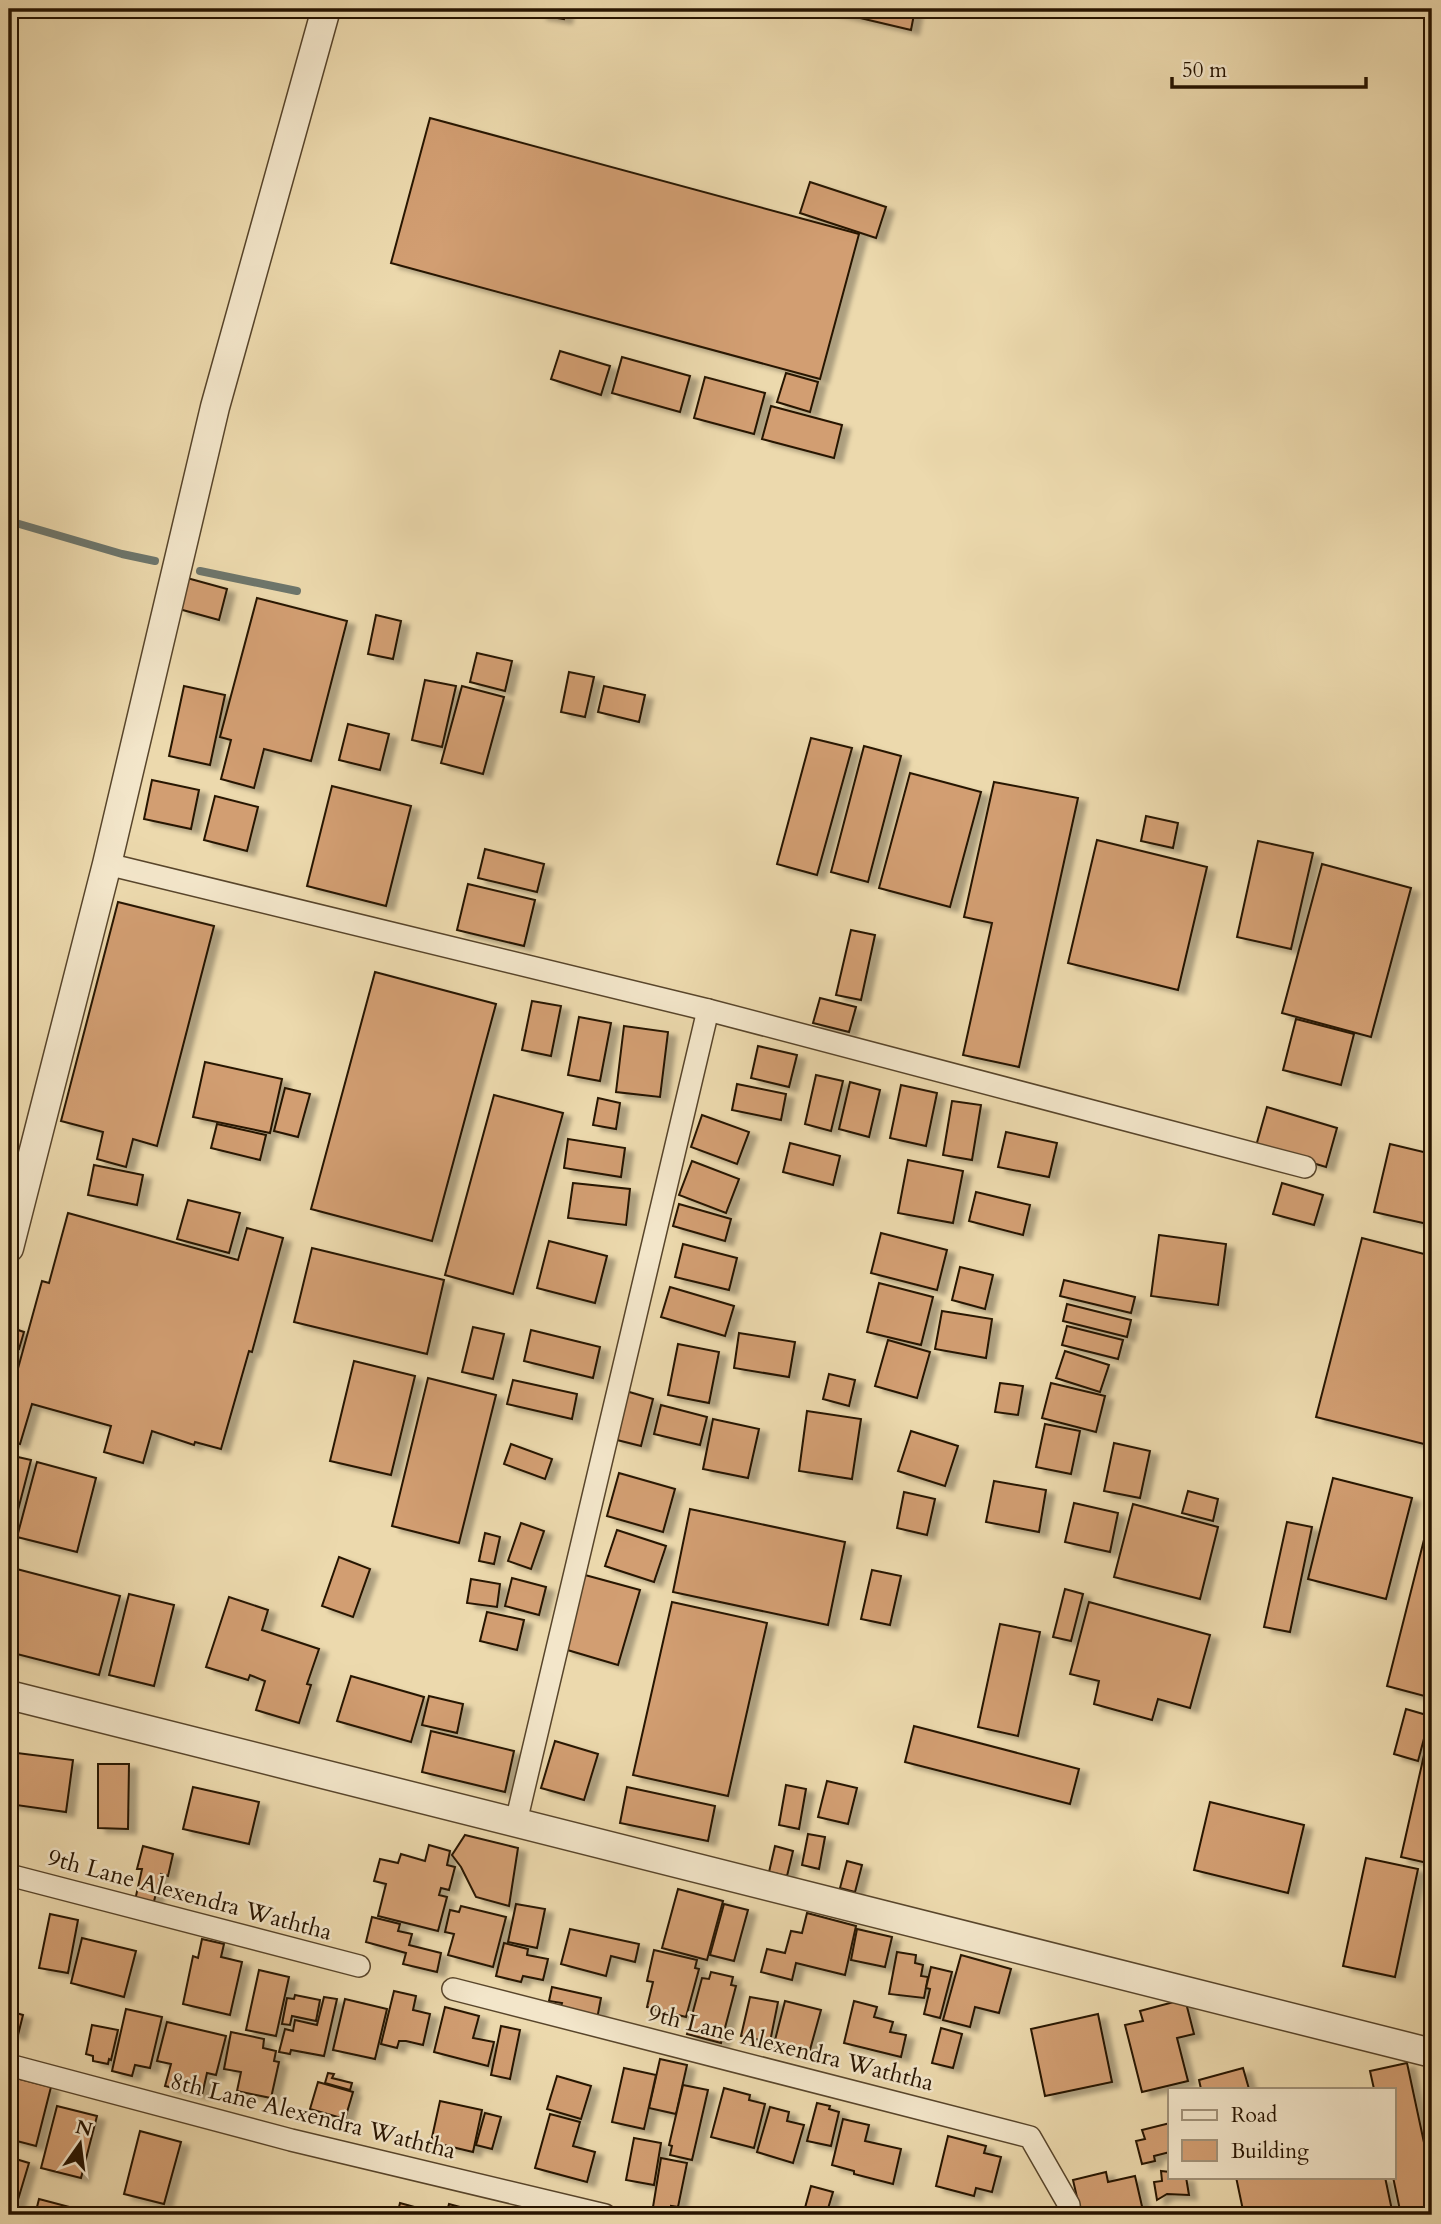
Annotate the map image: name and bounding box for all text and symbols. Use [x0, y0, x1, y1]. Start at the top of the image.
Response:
scale bar [1172, 46, 1366, 90]
text: 50 m [1182, 56, 1227, 85]
street label: 9th Lane Alexendra Waththa [44, 1841, 336, 1949]
street label: 9th Lane Alexendra Waththa [645, 1997, 938, 2100]
street label: 8th Lane Alexendra Waththa [167, 2065, 460, 2168]
legend [1168, 2088, 1396, 2178]
text: Road [1231, 2101, 1277, 2130]
north arrow [46, 2108, 116, 2178]
text: N [73, 2114, 96, 2143]
text: Building [1231, 2137, 1309, 2166]

